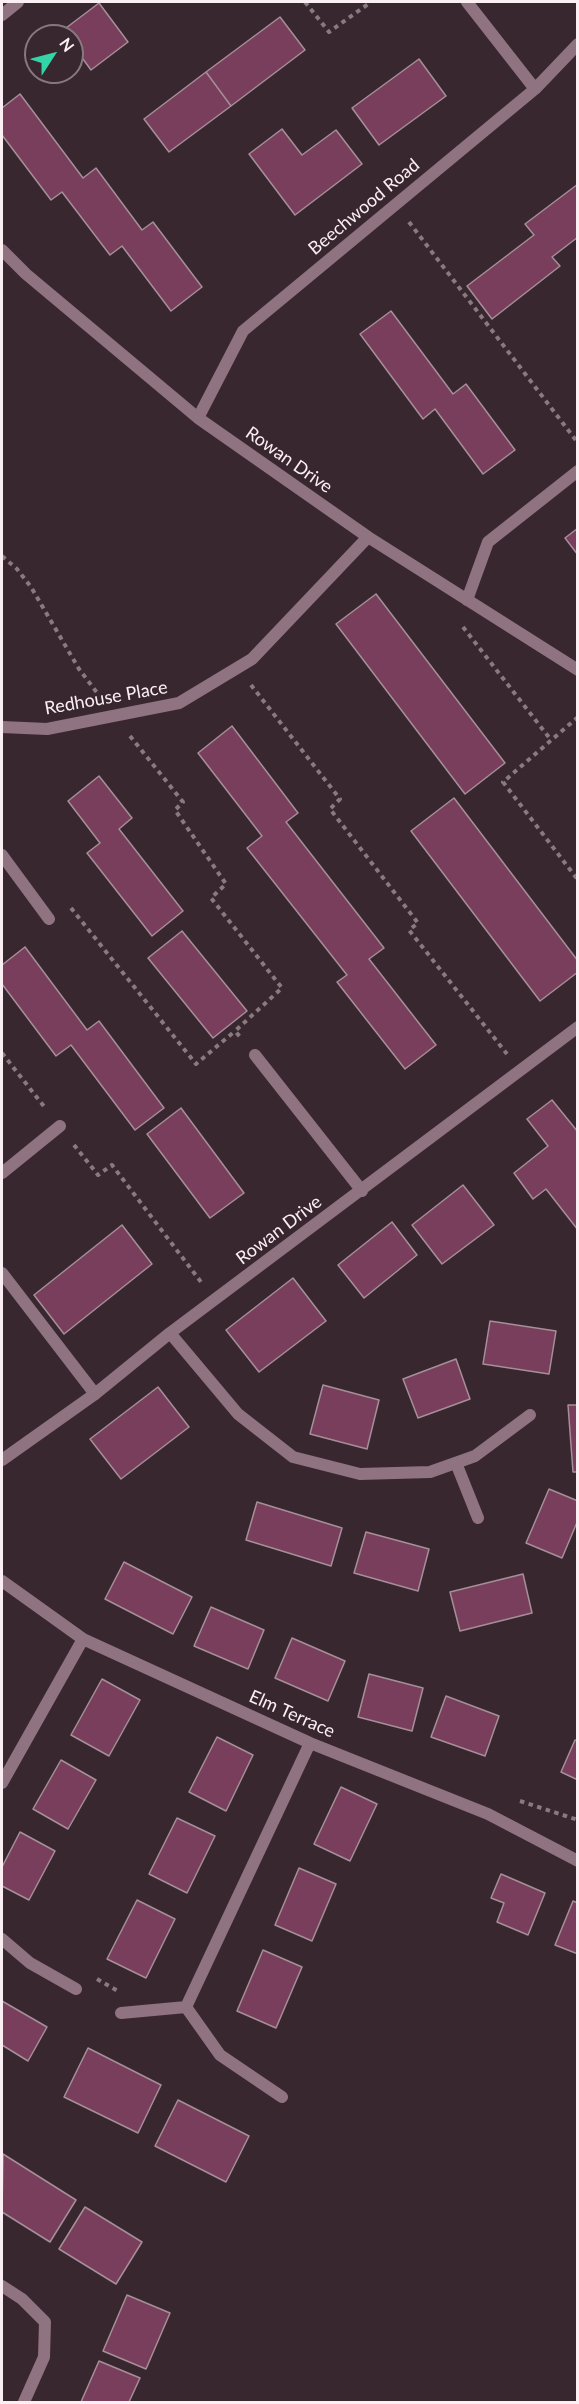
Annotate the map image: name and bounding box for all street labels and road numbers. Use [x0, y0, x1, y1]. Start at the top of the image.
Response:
street label: Beechwood Road [304, 154, 424, 260]
street label: Rowan Drive [241, 422, 337, 498]
street label: Redhouse Place [43, 677, 169, 719]
street label: Rowan Drive [232, 1191, 326, 1269]
street label: Elm Terrace [246, 1685, 338, 1743]

